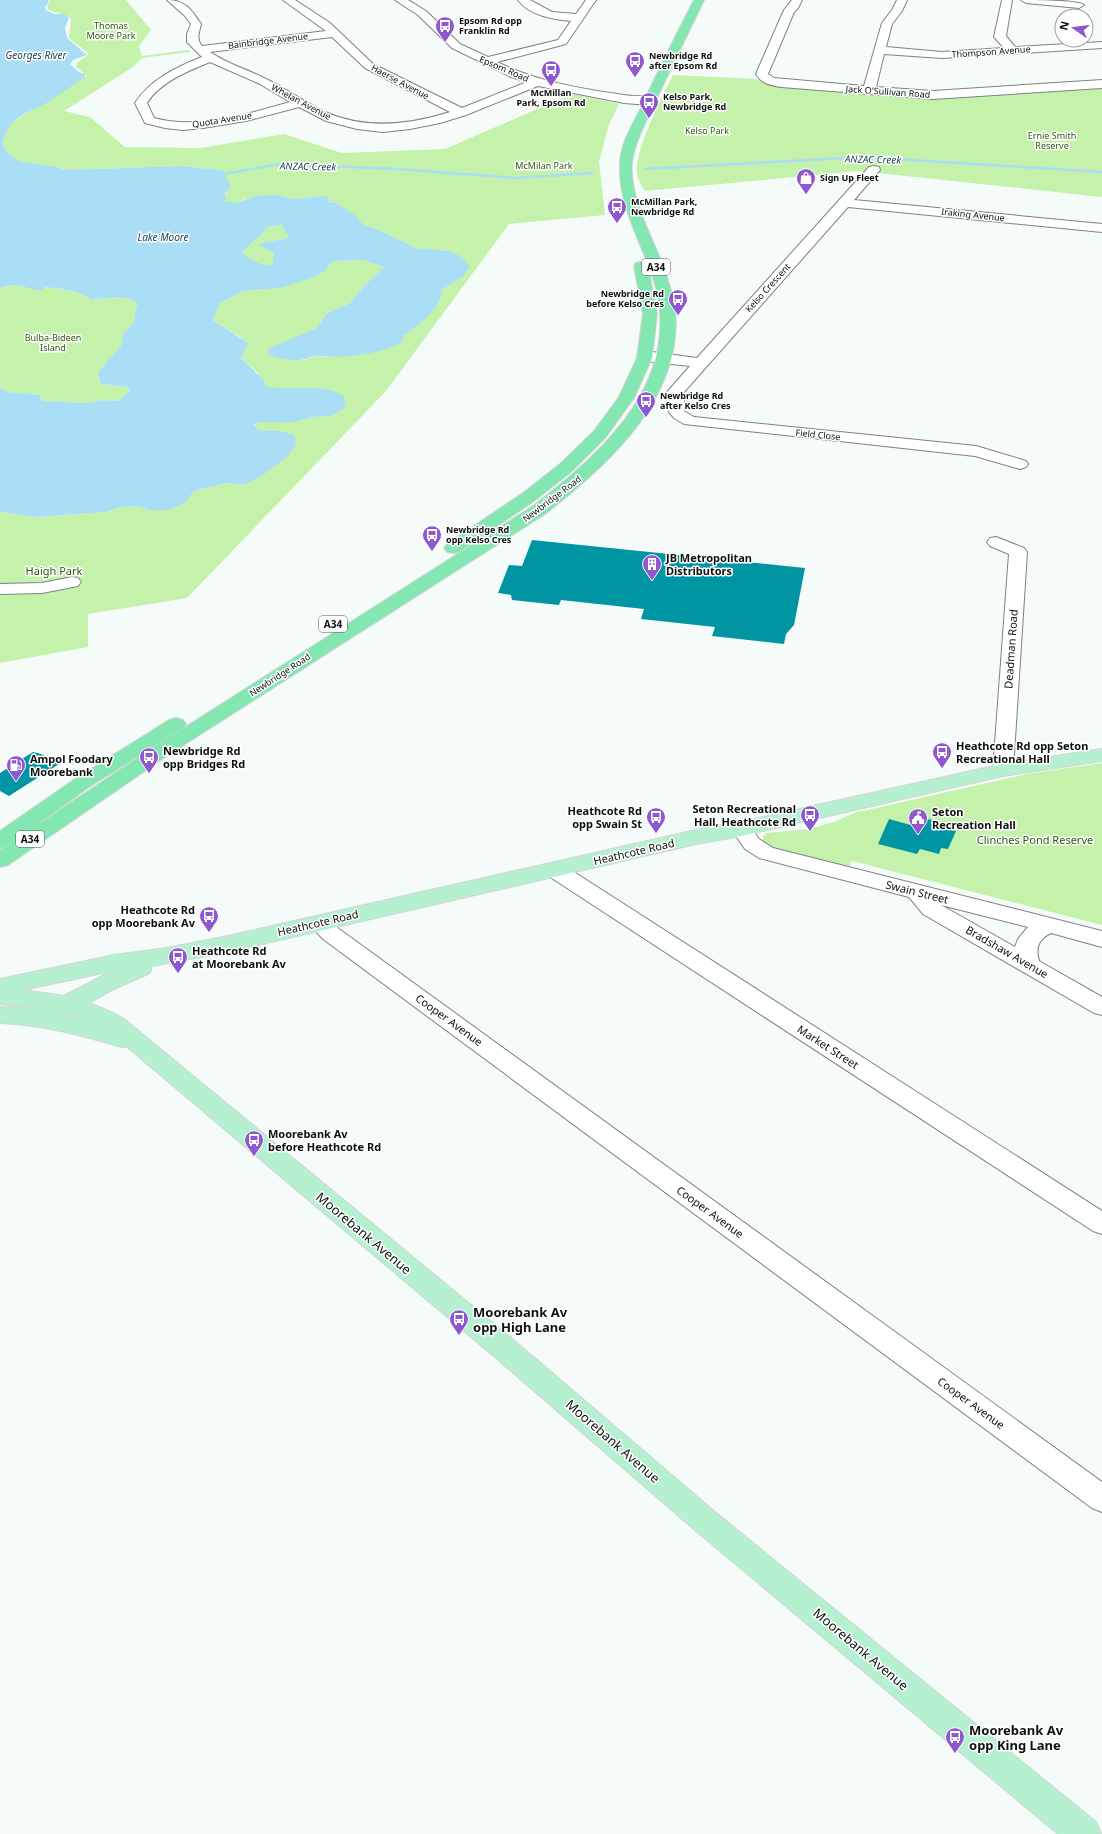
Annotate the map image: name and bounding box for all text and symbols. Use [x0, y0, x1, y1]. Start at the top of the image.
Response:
north arrow [1054, 8, 1094, 48]
place label: Epsom Rd opp Franklin Rd [459, 14, 522, 37]
bus stop icon: Epsom Rd opp Franklin Rd [434, 15, 456, 43]
park label: Thomas Moore Park [86, 19, 136, 42]
text: N [1055, 19, 1072, 32]
street label: Bainbridge Avenue [227, 29, 309, 52]
street label: Thompson Avenue [951, 42, 1031, 61]
water label: Georges River [6, 48, 67, 62]
place label: Newbridge Rd after Epsom Rd [649, 49, 717, 72]
bus stop icon: Newbridge Rd after Epsom Rd [624, 50, 646, 78]
street label: Epsom Road [477, 52, 531, 85]
bus stop icon: McMillan Park, Epsom Rd [540, 59, 562, 87]
street label: Haerse Avenue [369, 61, 431, 102]
street label: Whelan Avenue [269, 80, 333, 123]
street label: Jack O'Sullivan Road [844, 82, 931, 101]
place label: McMillan Park, Epsom Rd [516, 86, 586, 109]
place label: Kelso Park, Newbridge Rd [663, 90, 727, 113]
bus stop icon: Kelso Park, Newbridge Rd [638, 91, 660, 119]
street label: Quota Avenue [191, 108, 253, 131]
park label: Kelso Park [685, 124, 729, 137]
park label: Ernie Smith Reserve [1028, 129, 1076, 152]
water label: ANZAC Creek [844, 151, 902, 167]
water label: ANZAC Creek [279, 158, 337, 174]
park label: McMilan Park [515, 159, 573, 172]
shop icon: Sign Up Fleet [795, 167, 817, 195]
place label: Sign Up Fleet [820, 171, 879, 184]
place label: McMillan Park, Newbridge Rd [631, 195, 698, 218]
bus stop icon: McMillan Park, Newbridge Rd [606, 196, 628, 224]
street label: Iraking Avenue [941, 205, 1005, 224]
water label: Lake Moore [137, 230, 189, 244]
road number: A34 [642, 259, 670, 275]
street label: Kelso Crescent [742, 260, 794, 315]
place label: Newbridge Rd before Kelso Cres [586, 287, 664, 310]
bus stop icon: Newbridge Rd before Kelso Cres [667, 288, 689, 316]
park label: Bulba-Bideen Island [25, 331, 81, 354]
place label: Newbridge Rd after Kelso Cres [660, 389, 731, 412]
bus stop icon: Newbridge Rd after Kelso Cres [635, 390, 657, 418]
street label: Field Close [795, 426, 841, 443]
street label: Newbridge Road [520, 472, 584, 525]
place label: Newbridge Rd opp Kelso Cres [446, 523, 512, 546]
bus stop icon: Newbridge Rd opp Kelso Cres [421, 524, 443, 552]
place label: JB Metropolitan Distributors [665, 550, 752, 578]
building icon: JB Metropolitan Distributors [641, 553, 663, 581]
park label: Haigh Park [26, 563, 83, 578]
street label: Deadman Road [1000, 609, 1021, 689]
road number: A34 [319, 616, 347, 632]
street label: Newbridge Road [247, 650, 313, 699]
place label: Heathcote Rd opp Seton Recreational Hall [956, 738, 1088, 766]
bus stop icon: Heathcote Rd opp Seton Recreational Hall [931, 741, 953, 769]
place label: Newbridge Rd opp Bridges Rd [163, 743, 245, 771]
bus stop icon: Newbridge Rd opp Bridges Rd [138, 746, 160, 774]
place label: Ampol Foodary Moorebank [30, 751, 114, 779]
fuel station icon: Ampol Foodary Moorebank [5, 754, 27, 782]
place label: Seton Recreational Hall, Heathcote Rd [692, 801, 796, 829]
place label: Heathcote Rd opp Swain St [568, 803, 642, 831]
bus stop icon: Seton Recreational Hall, Heathcote Rd [799, 804, 821, 832]
place label: Seton Recreation Hall [932, 804, 1016, 832]
bus stop icon: Heathcote Rd opp Swain St [645, 806, 667, 834]
public building icon: Seton Recreation Hall [907, 807, 929, 835]
road number: A34 [16, 831, 44, 847]
park label: Clinches Pond Reserve [977, 832, 1093, 847]
street label: Heathcote Road [592, 835, 676, 868]
street label: Swain Street [884, 876, 950, 907]
place label: Heathcote Rd opp Moorebank Av [92, 902, 196, 930]
bus stop icon: Heathcote Rd opp Moorebank Av [198, 905, 220, 933]
street label: Heathcote Road [276, 906, 360, 939]
street label: Bradshaw Avenue [963, 922, 1051, 981]
place label: Heathcote Rd at Moorebank Av [192, 943, 287, 971]
bus stop icon: Heathcote Rd at Moorebank Av [167, 946, 189, 974]
street label: Cooper Avenue [413, 990, 486, 1049]
street label: Market Street [795, 1021, 862, 1072]
place label: Moorebank Av before Heathcote Rd [268, 1126, 381, 1154]
bus stop icon: Moorebank Av before Heathcote Rd [243, 1129, 265, 1157]
street label: Cooper Avenue [674, 1182, 747, 1241]
street label: Moorebank Avenue [313, 1188, 415, 1278]
place label: Moorebank Av opp High Lane [473, 1303, 568, 1336]
bus stop icon: Moorebank Av opp High Lane [448, 1308, 470, 1336]
street label: Cooper Avenue [935, 1373, 1008, 1432]
street label: Moorebank Avenue [562, 1395, 664, 1487]
street label: Moorebank Avenue [810, 1604, 912, 1694]
place label: Moorebank Av opp King Lane [969, 1721, 1064, 1754]
bus stop icon: Moorebank Av opp King Lane [944, 1726, 966, 1754]

